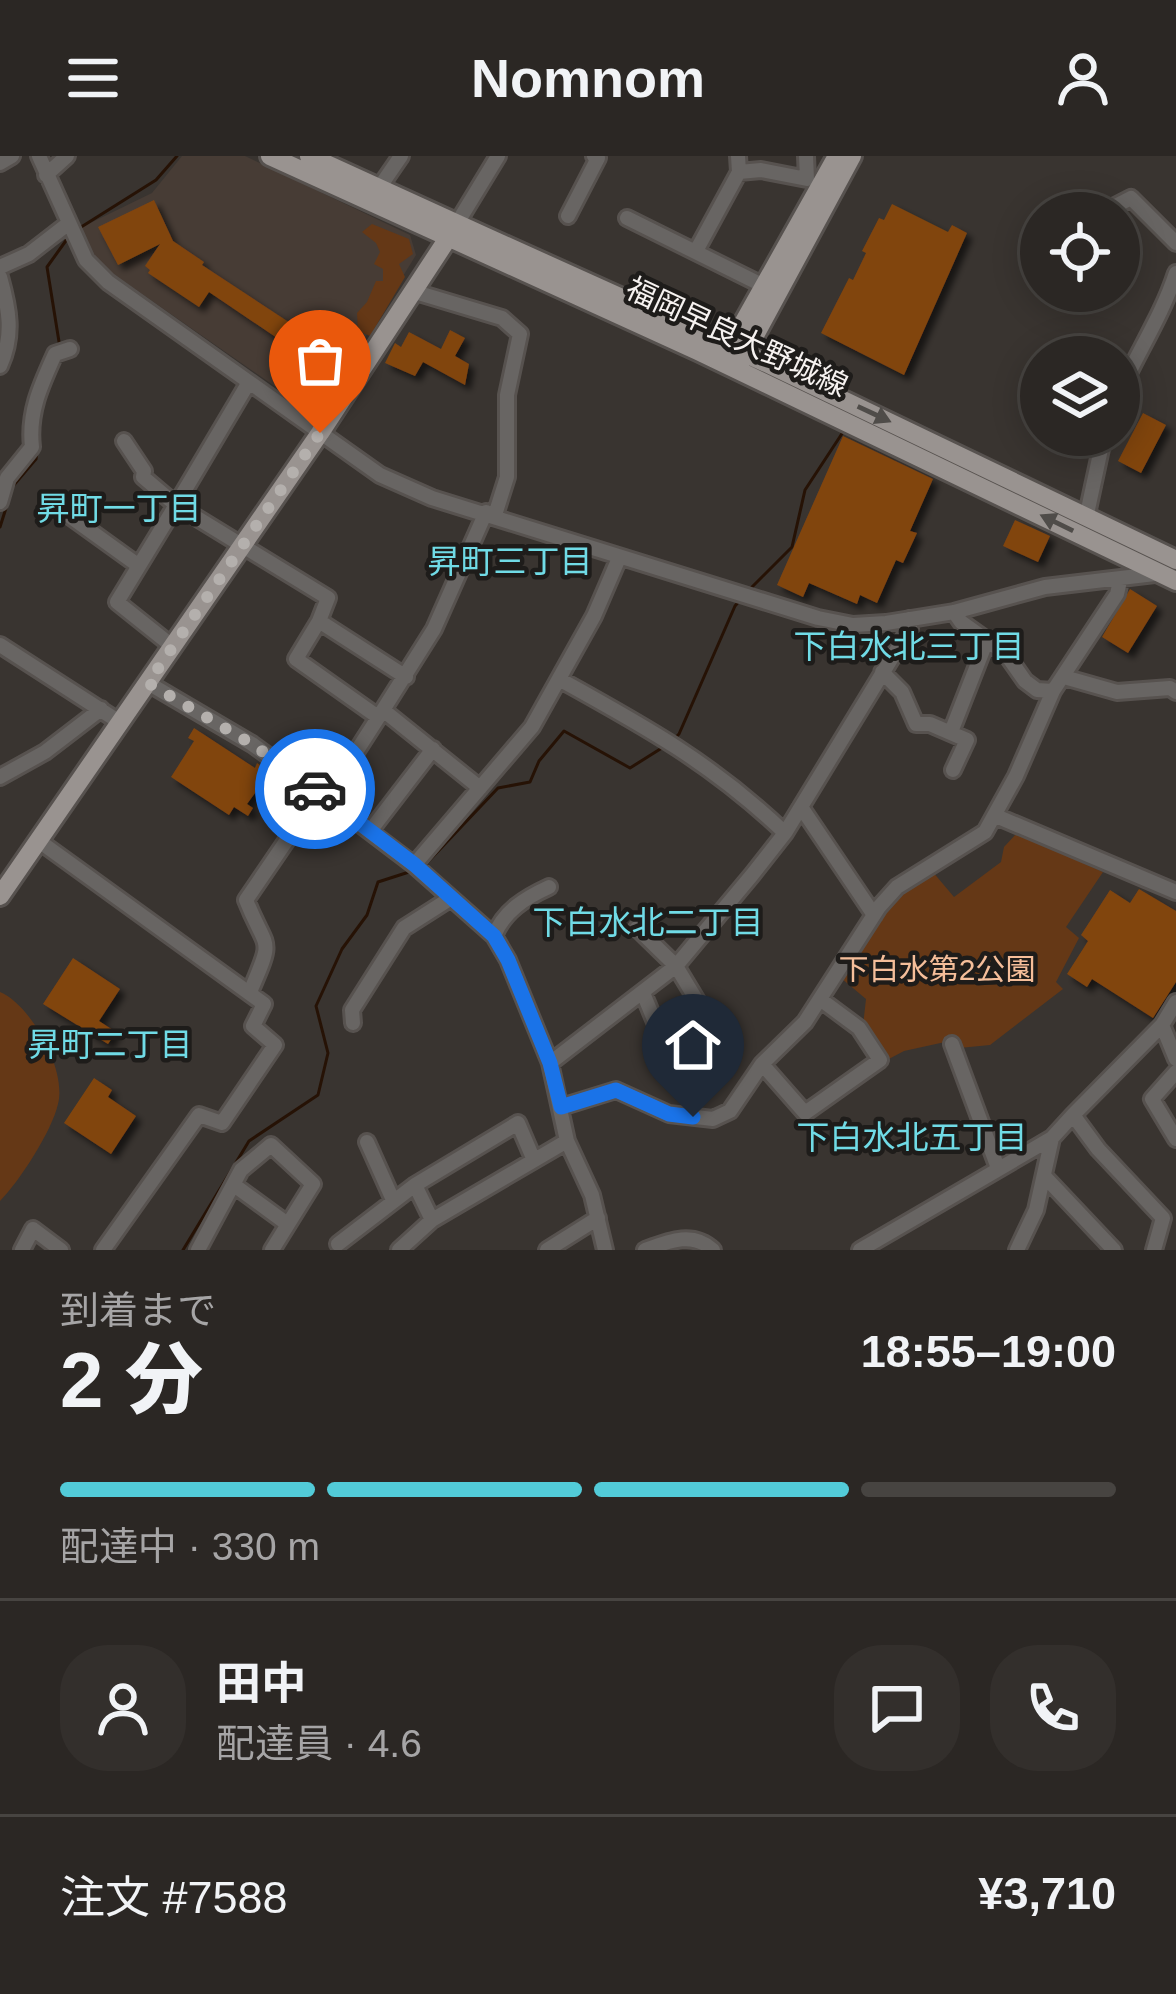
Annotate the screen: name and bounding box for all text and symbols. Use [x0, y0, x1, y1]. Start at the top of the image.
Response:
icon: menu [60, 45, 126, 111]
icon: person [1050, 45, 1116, 111]
text: Nomnom [471, 48, 705, 108]
map controls [1020, 192, 1140, 456]
button: locate [1020, 192, 1140, 312]
street label: 福岡早良大野城線 [621, 271, 853, 403]
pin [269, 310, 371, 433]
icon: bag [287, 328, 353, 394]
button: layers [1020, 336, 1140, 456]
one-way arrow [857, 404, 892, 424]
district label: 昇町一丁目 [37, 490, 202, 527]
one-way arrow [1039, 513, 1074, 533]
district label: 昇町三丁目 [428, 543, 593, 580]
district label: 下白水北三丁目 [794, 628, 1025, 665]
courier [255, 729, 375, 849]
icon: car [282, 756, 348, 822]
district label: 下白水北二丁目 [533, 904, 764, 941]
park label: 下白水第2公園 [839, 953, 1035, 986]
pin [642, 994, 744, 1117]
icon: home [660, 1012, 726, 1078]
district label: 昇町二丁目 [28, 1026, 193, 1063]
district label: 下白水北五丁目 [797, 1119, 1028, 1156]
text: 到着まで [60, 1289, 216, 1332]
text: 18:55–19:00 [861, 1326, 1116, 1377]
text: 2 分 [60, 1336, 203, 1424]
text: 配達中 · 330 m [60, 1525, 320, 1568]
button: person [60, 1645, 186, 1771]
button: chat [834, 1645, 960, 1771]
button: phone [990, 1645, 1116, 1771]
text: 田中 [216, 1658, 306, 1709]
text: 配達員 · 4.6 [216, 1722, 422, 1765]
text: ¥3,710 [978, 1868, 1116, 1919]
text: 注文 #7588 [60, 1872, 288, 1923]

